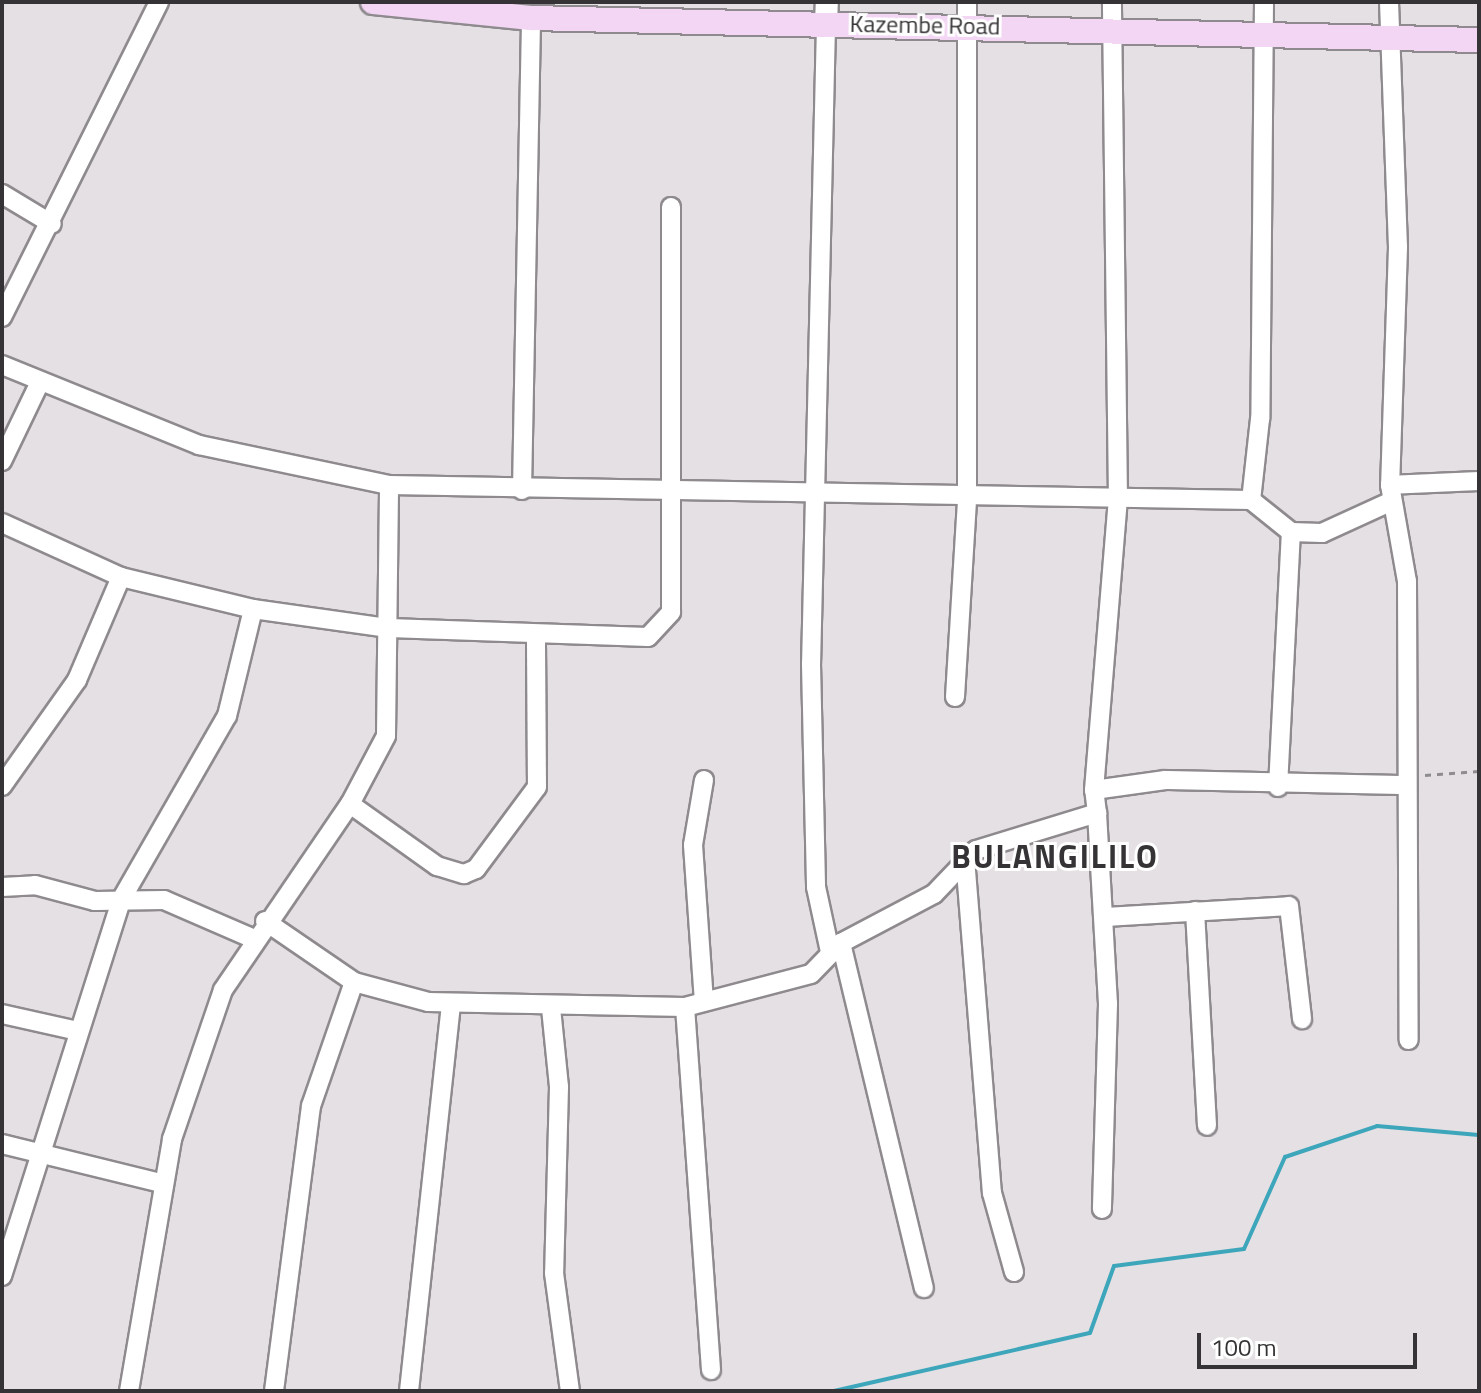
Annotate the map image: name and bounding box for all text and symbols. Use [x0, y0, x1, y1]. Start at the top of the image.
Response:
street label: Kazembe Road [849, 9, 1001, 41]
district label: BULANGILILO [951, 837, 1159, 875]
scale bar [1201, 1317, 1421, 1367]
text: 100 m [1211, 1329, 1277, 1365]

